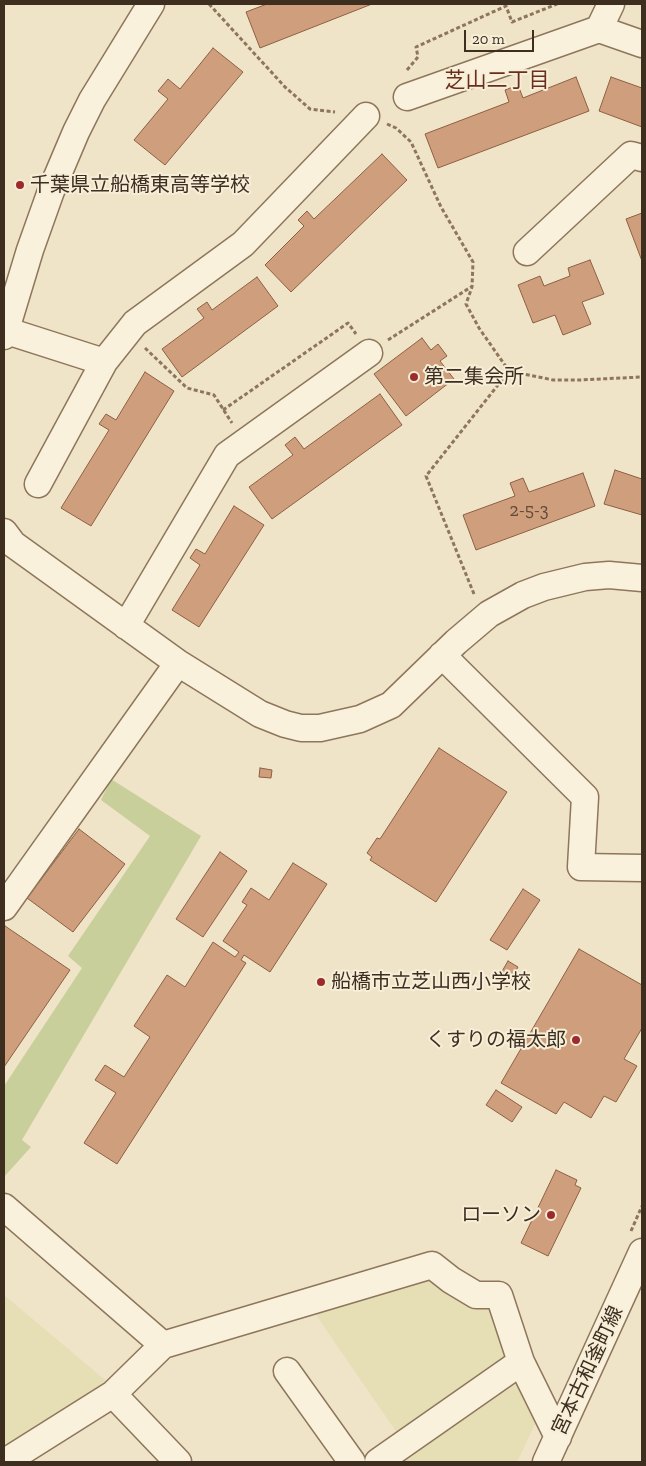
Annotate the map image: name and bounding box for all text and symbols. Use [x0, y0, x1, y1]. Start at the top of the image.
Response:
scale bar [466, 20, 536, 52]
text: 20 m [472, 30, 505, 48]
district label: 芝山二丁目 [445, 68, 549, 94]
place label: 千葉県立船橋東高等学校 [30, 173, 250, 197]
marker: 千葉県立船橋東高等学校 [14, 179, 26, 191]
place label: 第二集会所 [424, 365, 524, 389]
marker: 第二集会所 [408, 371, 420, 383]
house number: 2-5-3 [510, 500, 548, 522]
place label: 船橋市立芝山西小学校 [331, 970, 531, 994]
marker: 船橋市立芝山西小学校 [315, 976, 327, 988]
place label: くすりの福太郎 [426, 1028, 566, 1052]
marker: くすりの福太郎 [570, 1034, 582, 1046]
place label: ローソン [461, 1203, 541, 1227]
marker: ローソン [545, 1209, 557, 1221]
street label: 宮本古和釜町線 [548, 1302, 628, 1440]

